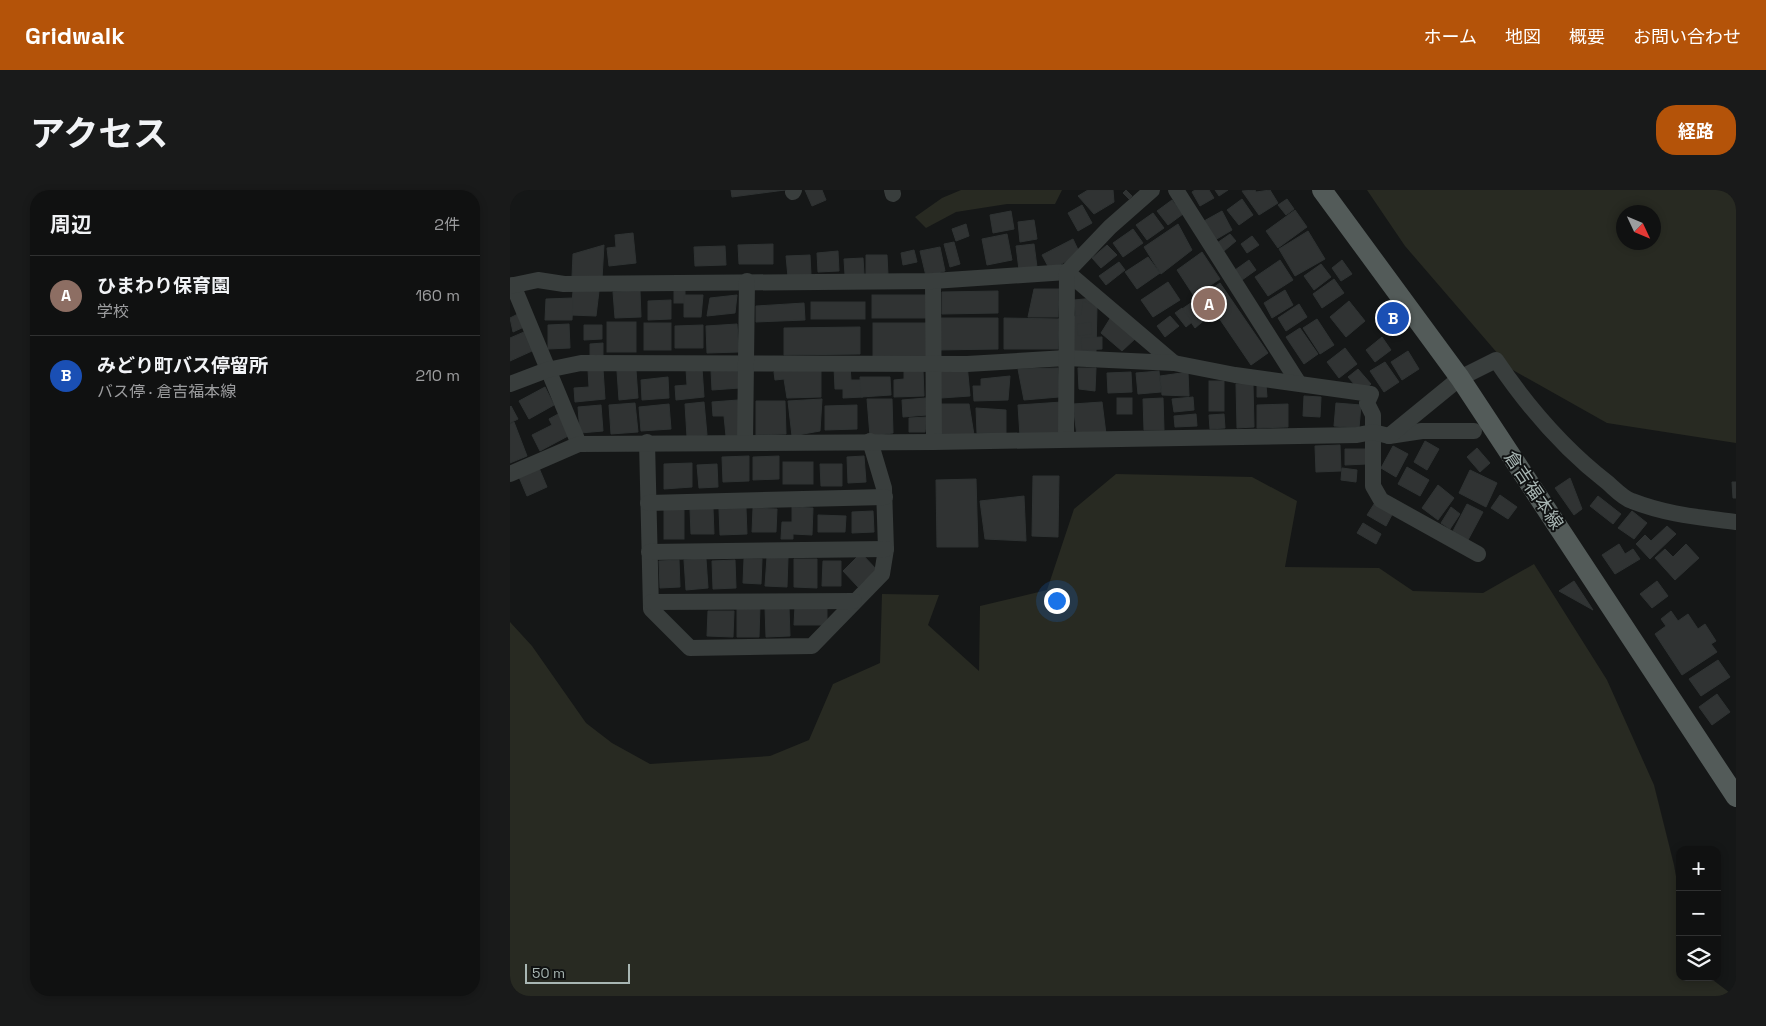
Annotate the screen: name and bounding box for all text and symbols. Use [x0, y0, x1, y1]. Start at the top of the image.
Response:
text: Gridwalk [25, 20, 125, 51]
text: ホーム [1424, 25, 1477, 48]
text: 地図 [1505, 25, 1541, 48]
text: 概要 [1569, 25, 1605, 48]
text: お問い合わせ [1633, 25, 1741, 48]
button: 経路 [1656, 105, 1736, 155]
text: アクセス [30, 112, 168, 156]
north arrow [1616, 205, 1661, 250]
text: 周辺 [50, 211, 92, 238]
text: 2件 [434, 214, 460, 235]
text: ひまわり保育園 [97, 273, 230, 298]
text: A [61, 285, 71, 306]
text: 160 m [415, 285, 460, 306]
pin: A [1193, 285, 1225, 323]
pin: B [1377, 299, 1409, 337]
text: 学校 [97, 301, 129, 322]
text: みどり町バス停留所 [97, 353, 268, 378]
text: B [61, 365, 71, 386]
text: 210 m [416, 365, 460, 386]
text: バス停 · 倉吉福本線 [97, 381, 236, 402]
street label: 倉吉福本線 [1499, 446, 1569, 534]
your location [1044, 588, 1070, 614]
map controls [1676, 846, 1721, 981]
button: + [1676, 846, 1721, 891]
button: − [1676, 891, 1721, 936]
button: layers [1676, 936, 1721, 981]
scale bar [525, 961, 630, 984]
text: 50 m [532, 964, 565, 982]

